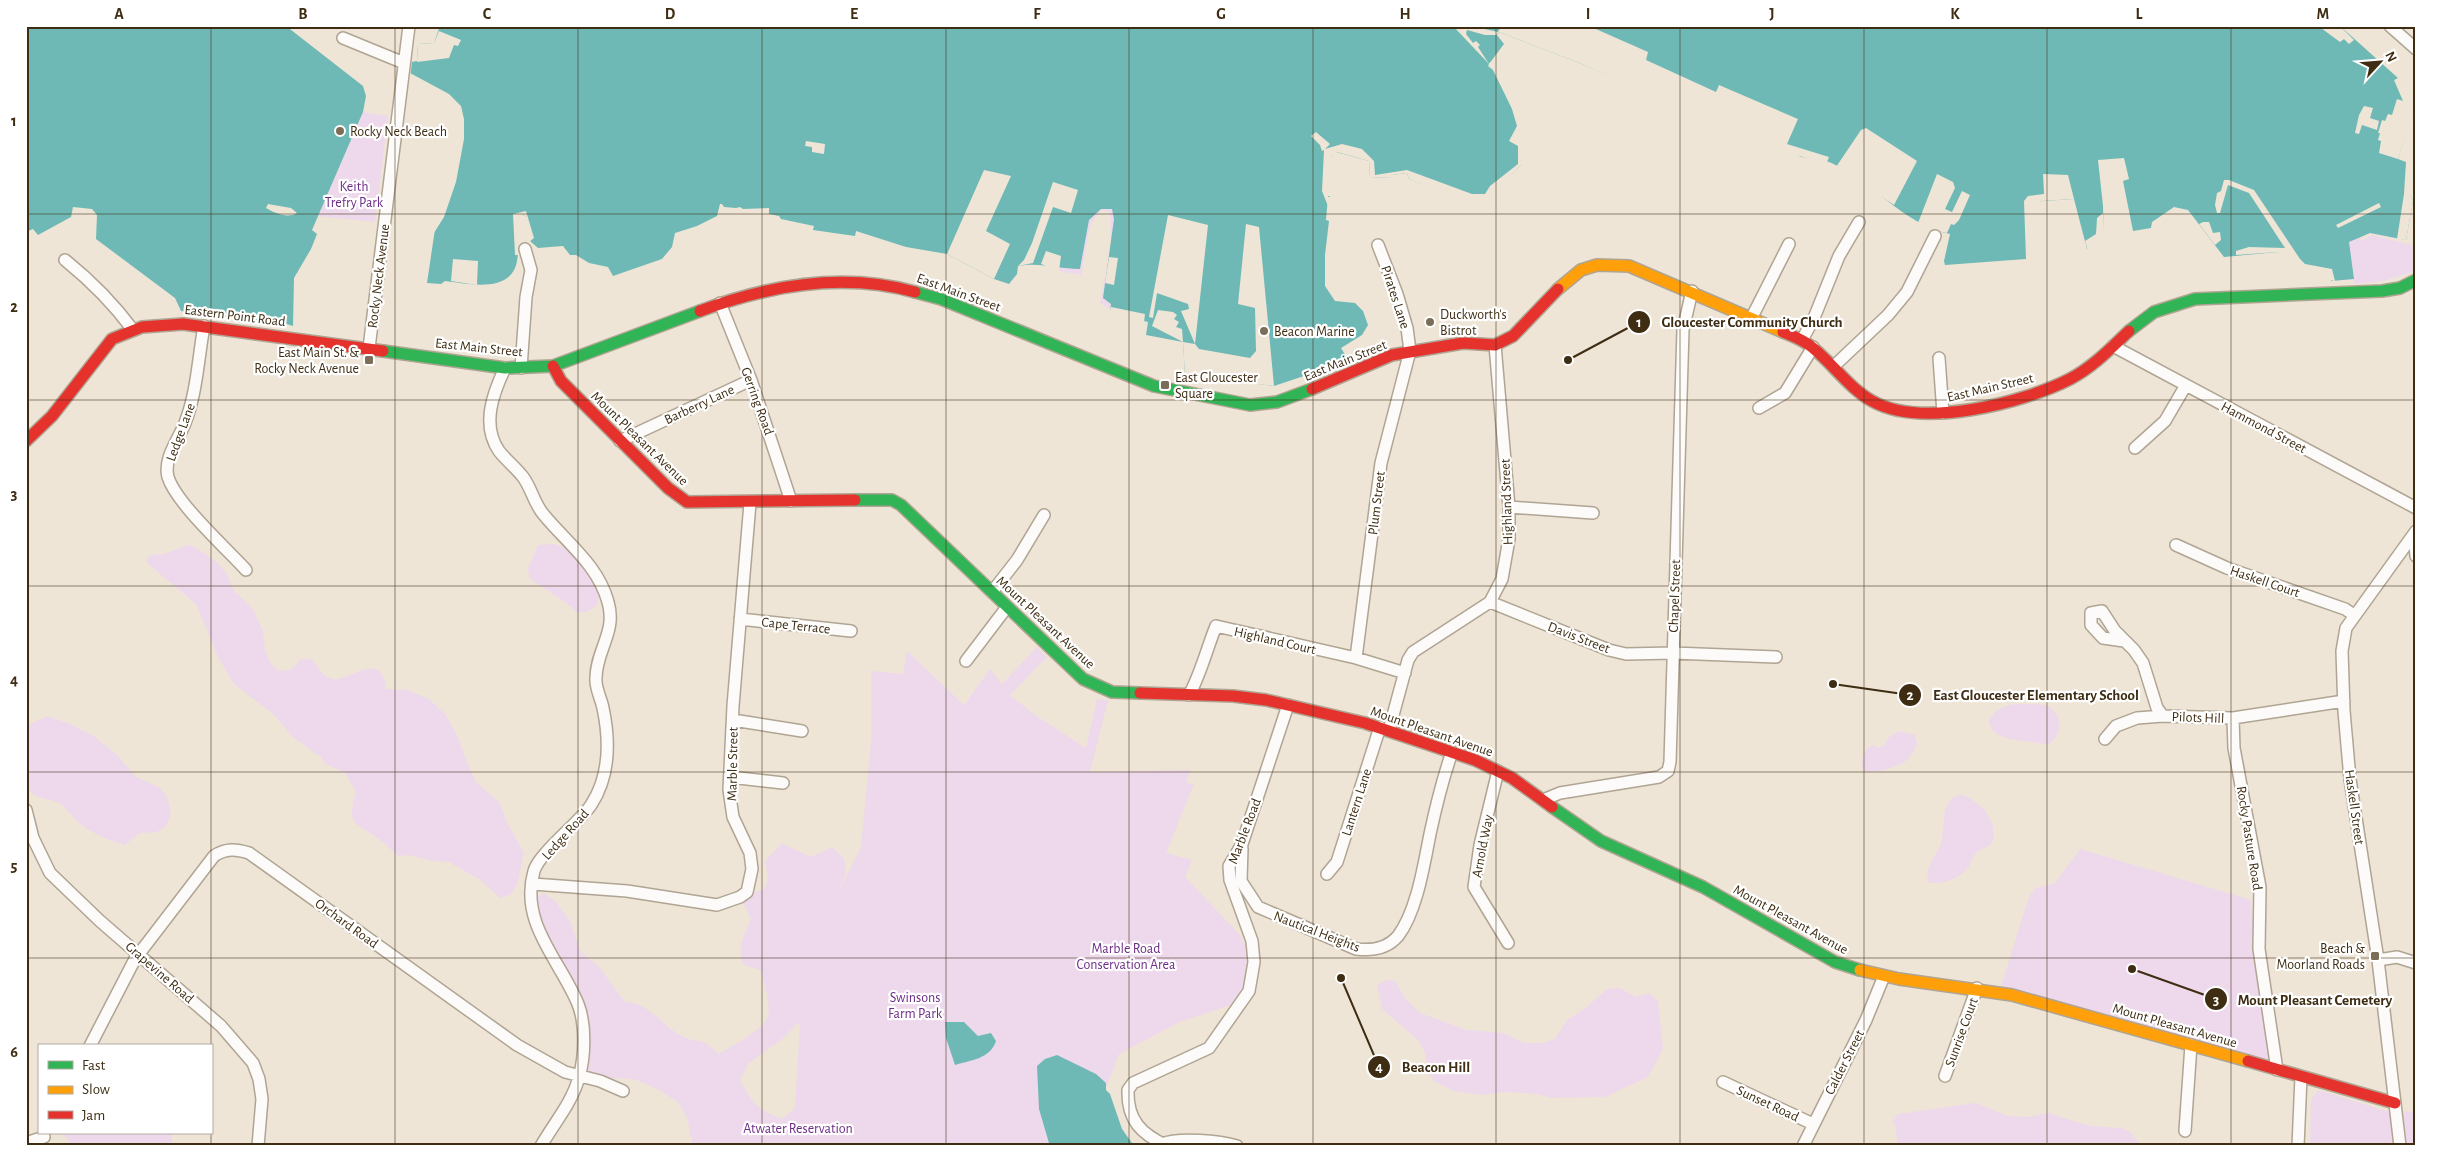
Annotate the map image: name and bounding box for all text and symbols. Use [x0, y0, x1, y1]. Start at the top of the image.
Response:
text: A [114, 6, 124, 22]
text: B [298, 6, 308, 22]
text: C [483, 6, 492, 22]
text: D [665, 6, 676, 22]
text: E [850, 6, 858, 22]
text: F [1033, 6, 1041, 22]
text: G [1216, 6, 1226, 22]
text: H [1399, 6, 1411, 22]
text: I [1586, 6, 1590, 22]
text: J [1769, 6, 1775, 22]
text: K [1950, 6, 1960, 22]
text: L [2136, 6, 2143, 22]
text: M [2317, 6, 2329, 22]
north arrow [2354, 38, 2404, 88]
text: N [2382, 49, 2399, 64]
text: 1 [11, 113, 17, 129]
marker: Rocky Neck Beach [334, 125, 346, 137]
place label: Rocky Neck Beach [350, 125, 447, 139]
park label: Keith Trefry Park [325, 180, 384, 210]
street label: Rocky Neck Avenue [366, 223, 392, 329]
street label: Pirates Lane [1378, 264, 1412, 331]
street label: East Main Street [915, 271, 1003, 315]
text: 2 [10, 299, 18, 315]
street label: Eastern Point Road [184, 303, 286, 329]
callout: Gloucester Community Church [1626, 307, 1852, 337]
place label: Duckworth's Bistrot [1440, 308, 1507, 338]
text: 1 [1636, 315, 1642, 330]
text: Gloucester Community Church [1661, 315, 1843, 330]
marker: Duckworth's Bistrot [1424, 316, 1436, 328]
marker: Beacon Marine [1258, 325, 1270, 337]
place label: Beacon Marine [1274, 325, 1355, 339]
street label: East Main Street [434, 336, 524, 360]
street label: East Main Street [1302, 338, 1389, 384]
place label: East Main St. & Rocky Neck Avenue [254, 346, 359, 376]
marker: East Main St. & Rocky Neck Avenue [363, 354, 375, 366]
street label: Gerring Road [738, 365, 776, 437]
place label: East Gloucester Square [1175, 371, 1258, 401]
street label: East Main Street [1946, 371, 2035, 405]
marker: East Gloucester Square [1159, 379, 1171, 391]
street label: Barberry Lane [662, 383, 737, 427]
street label: Mount Pleasant Avenue [588, 389, 690, 488]
street label: Hammond Street [2219, 400, 2309, 456]
street label: Ledge Lane [164, 401, 198, 463]
street label: Highland Street [1498, 458, 1516, 545]
street label: Plum Street [1366, 470, 1388, 536]
text: 3 [11, 486, 18, 502]
street label: Chapel Street [1667, 559, 1683, 633]
street label: Haskell Court [2228, 563, 2302, 601]
street label: Mount Pleasant Avenue [994, 574, 1097, 672]
street label: Cape Terrace [761, 615, 831, 637]
street label: Davis Street [1546, 620, 1612, 656]
street label: Highland Court [1233, 625, 1318, 657]
text: 4 [10, 672, 18, 688]
callout: East Gloucester Elementary School [1898, 680, 2149, 710]
text: 2 [1906, 688, 1914, 703]
text: East Gloucester Elementary School [1933, 688, 2139, 703]
street label: Mount Pleasant Avenue [1369, 704, 1495, 760]
street label: Pilots Hill [2171, 710, 2225, 726]
street label: Marble Street [725, 726, 741, 801]
street label: Lantern Lane [1339, 767, 1374, 838]
street label: Haskell Street [2342, 769, 2366, 846]
street label: Rocky Pasture Road [2234, 785, 2264, 891]
street label: Marble Road [1226, 797, 1264, 866]
street label: Ledge Road [540, 807, 592, 863]
street label: Arnold Way [1470, 814, 1496, 879]
text: 5 [11, 858, 18, 874]
street label: Mount Pleasant Avenue [1731, 883, 1850, 957]
street label: Orchard Road [312, 896, 381, 951]
street label: Nautical Heights [1272, 909, 1362, 955]
street label: Grapevine Road [122, 939, 196, 1006]
park label: Marble Road Conservation Area [1077, 942, 1176, 972]
place label: Beach & Moorland Roads [2276, 942, 2365, 972]
marker: Beach & Moorland Roads [2369, 950, 2381, 962]
callout: Mount Pleasant Cemetery [2203, 984, 2403, 1014]
park label: Swinsons Farm Park [888, 991, 943, 1021]
text: 3 [2213, 993, 2219, 1008]
text: Mount Pleasant Cemetery [2238, 993, 2393, 1008]
street label: Sunrise Court [1943, 995, 1981, 1069]
street label: Mount Pleasant Avenue [2111, 1002, 2238, 1050]
street label: Calder Street [1823, 1027, 1867, 1097]
text: 6 [10, 1044, 18, 1060]
legend [38, 1044, 212, 1134]
callout: Beacon Hill [1367, 1052, 1480, 1082]
text: Fast [82, 1058, 106, 1073]
text: 4 [1375, 1060, 1383, 1075]
text: Beacon Hill [1402, 1060, 1470, 1075]
text: Slow [82, 1082, 110, 1097]
street label: Sunset Road [1734, 1083, 1801, 1124]
text: Jam [82, 1108, 105, 1123]
park label: Atwater Reservation [743, 1122, 853, 1136]

